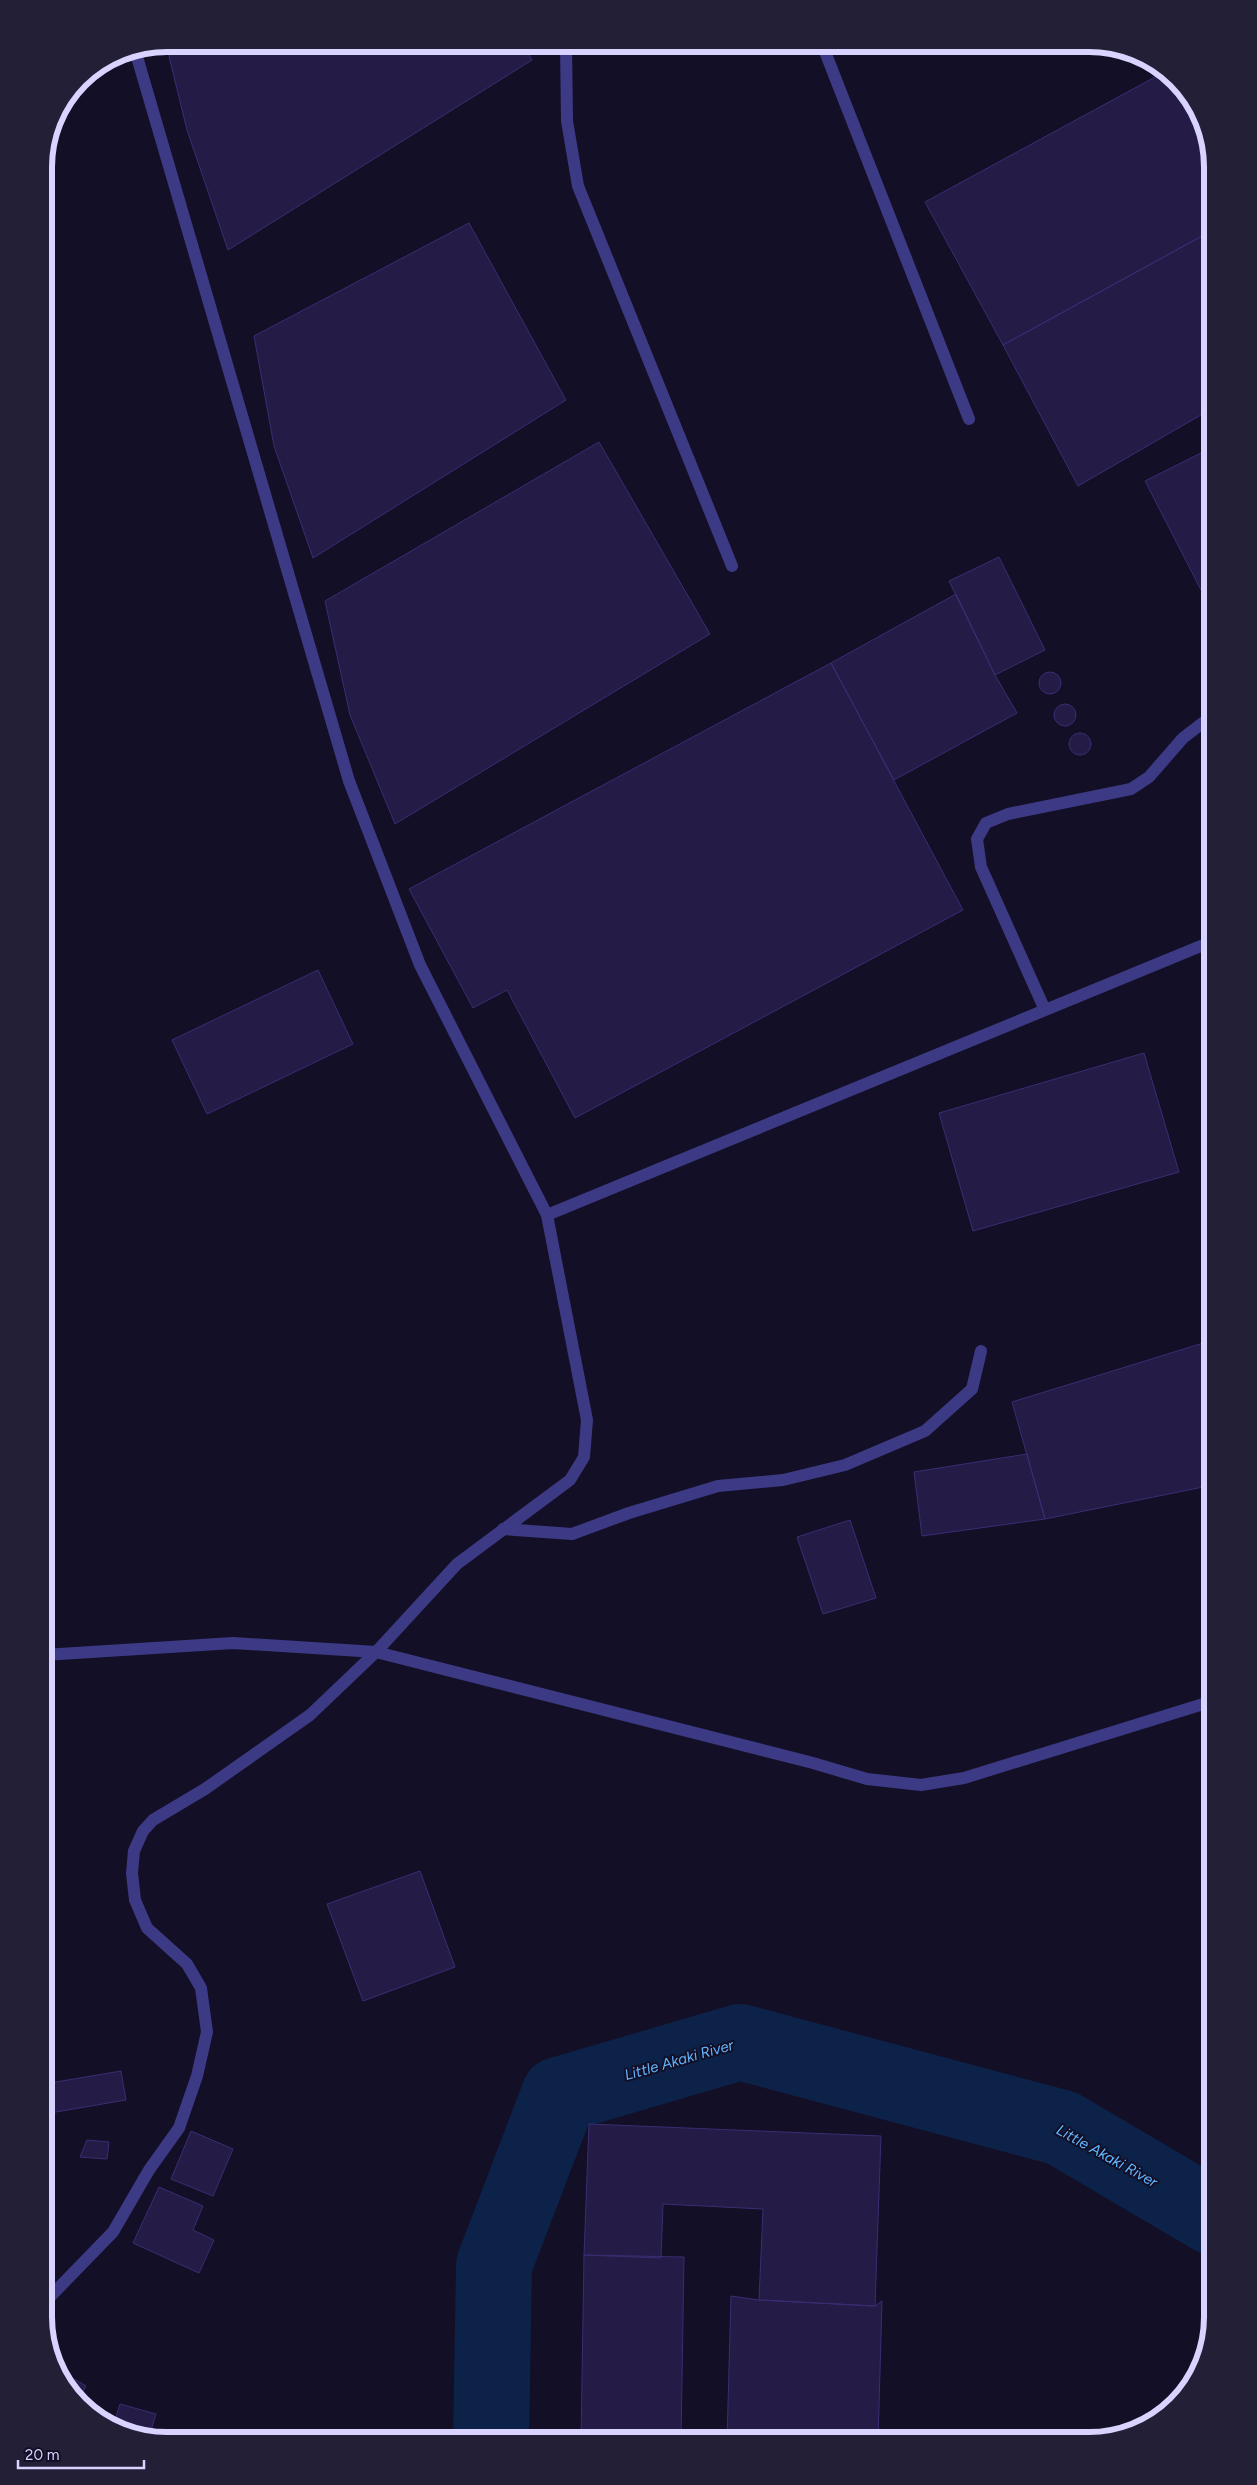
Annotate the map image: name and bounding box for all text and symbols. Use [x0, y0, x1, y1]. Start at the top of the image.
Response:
water label: Little Akaki River [622, 2036, 736, 2084]
water label: Little Akaki River [1053, 2121, 1161, 2192]
scale bar [18, 2438, 144, 2470]
text: 20 m [25, 2446, 59, 2464]

